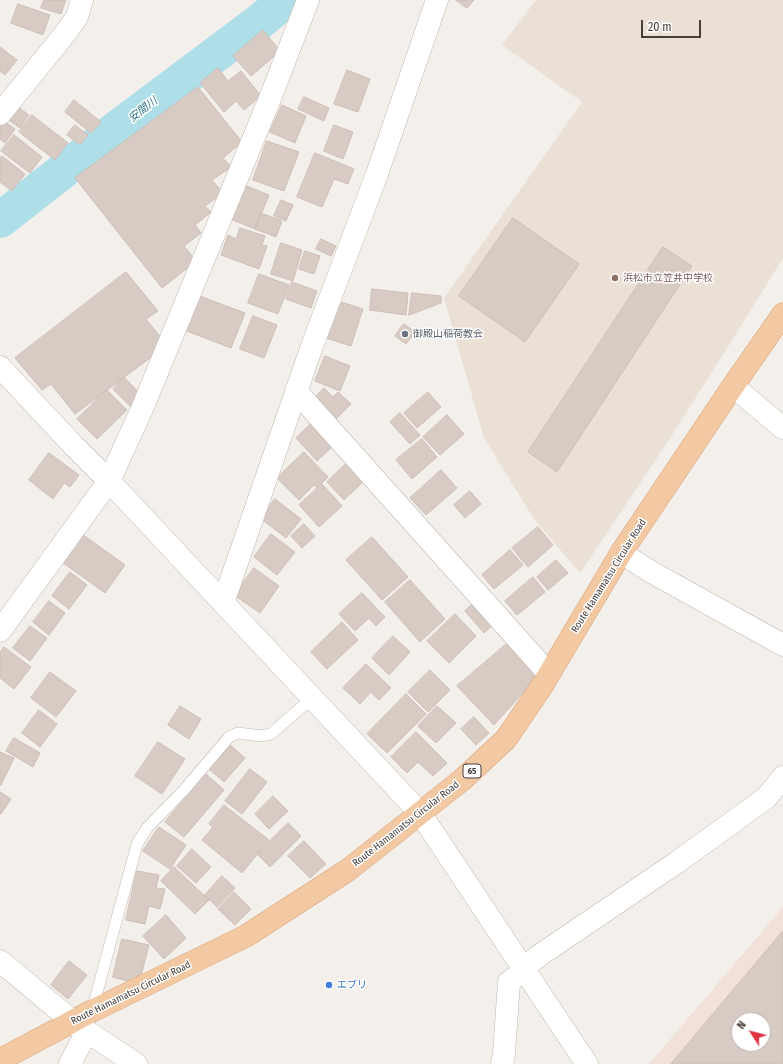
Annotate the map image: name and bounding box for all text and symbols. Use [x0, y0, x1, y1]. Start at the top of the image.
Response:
scale bar [643, 12, 703, 38]
text: 20 m [648, 20, 672, 34]
water label: 安間川 [126, 95, 160, 125]
place label: 浜松市立笠井中学校 [623, 272, 713, 284]
marker: 浜松市立笠井中学校 [610, 273, 620, 283]
place label: 御殿山稲荷教会 [413, 328, 483, 340]
marker: 御殿山稲荷教会 [400, 329, 410, 339]
street label: Route Hamamatsu Circular Road [569, 517, 649, 635]
road number: 65 [463, 764, 481, 778]
street label: Route Hamamatsu Circular Road [350, 779, 462, 869]
street label: Route Hamamatsu Circular Road [69, 959, 193, 1027]
place label: エブリ [337, 979, 367, 991]
marker: エブリ [324, 980, 334, 990]
north arrow [731, 1012, 771, 1052]
text: N [734, 1019, 749, 1032]

